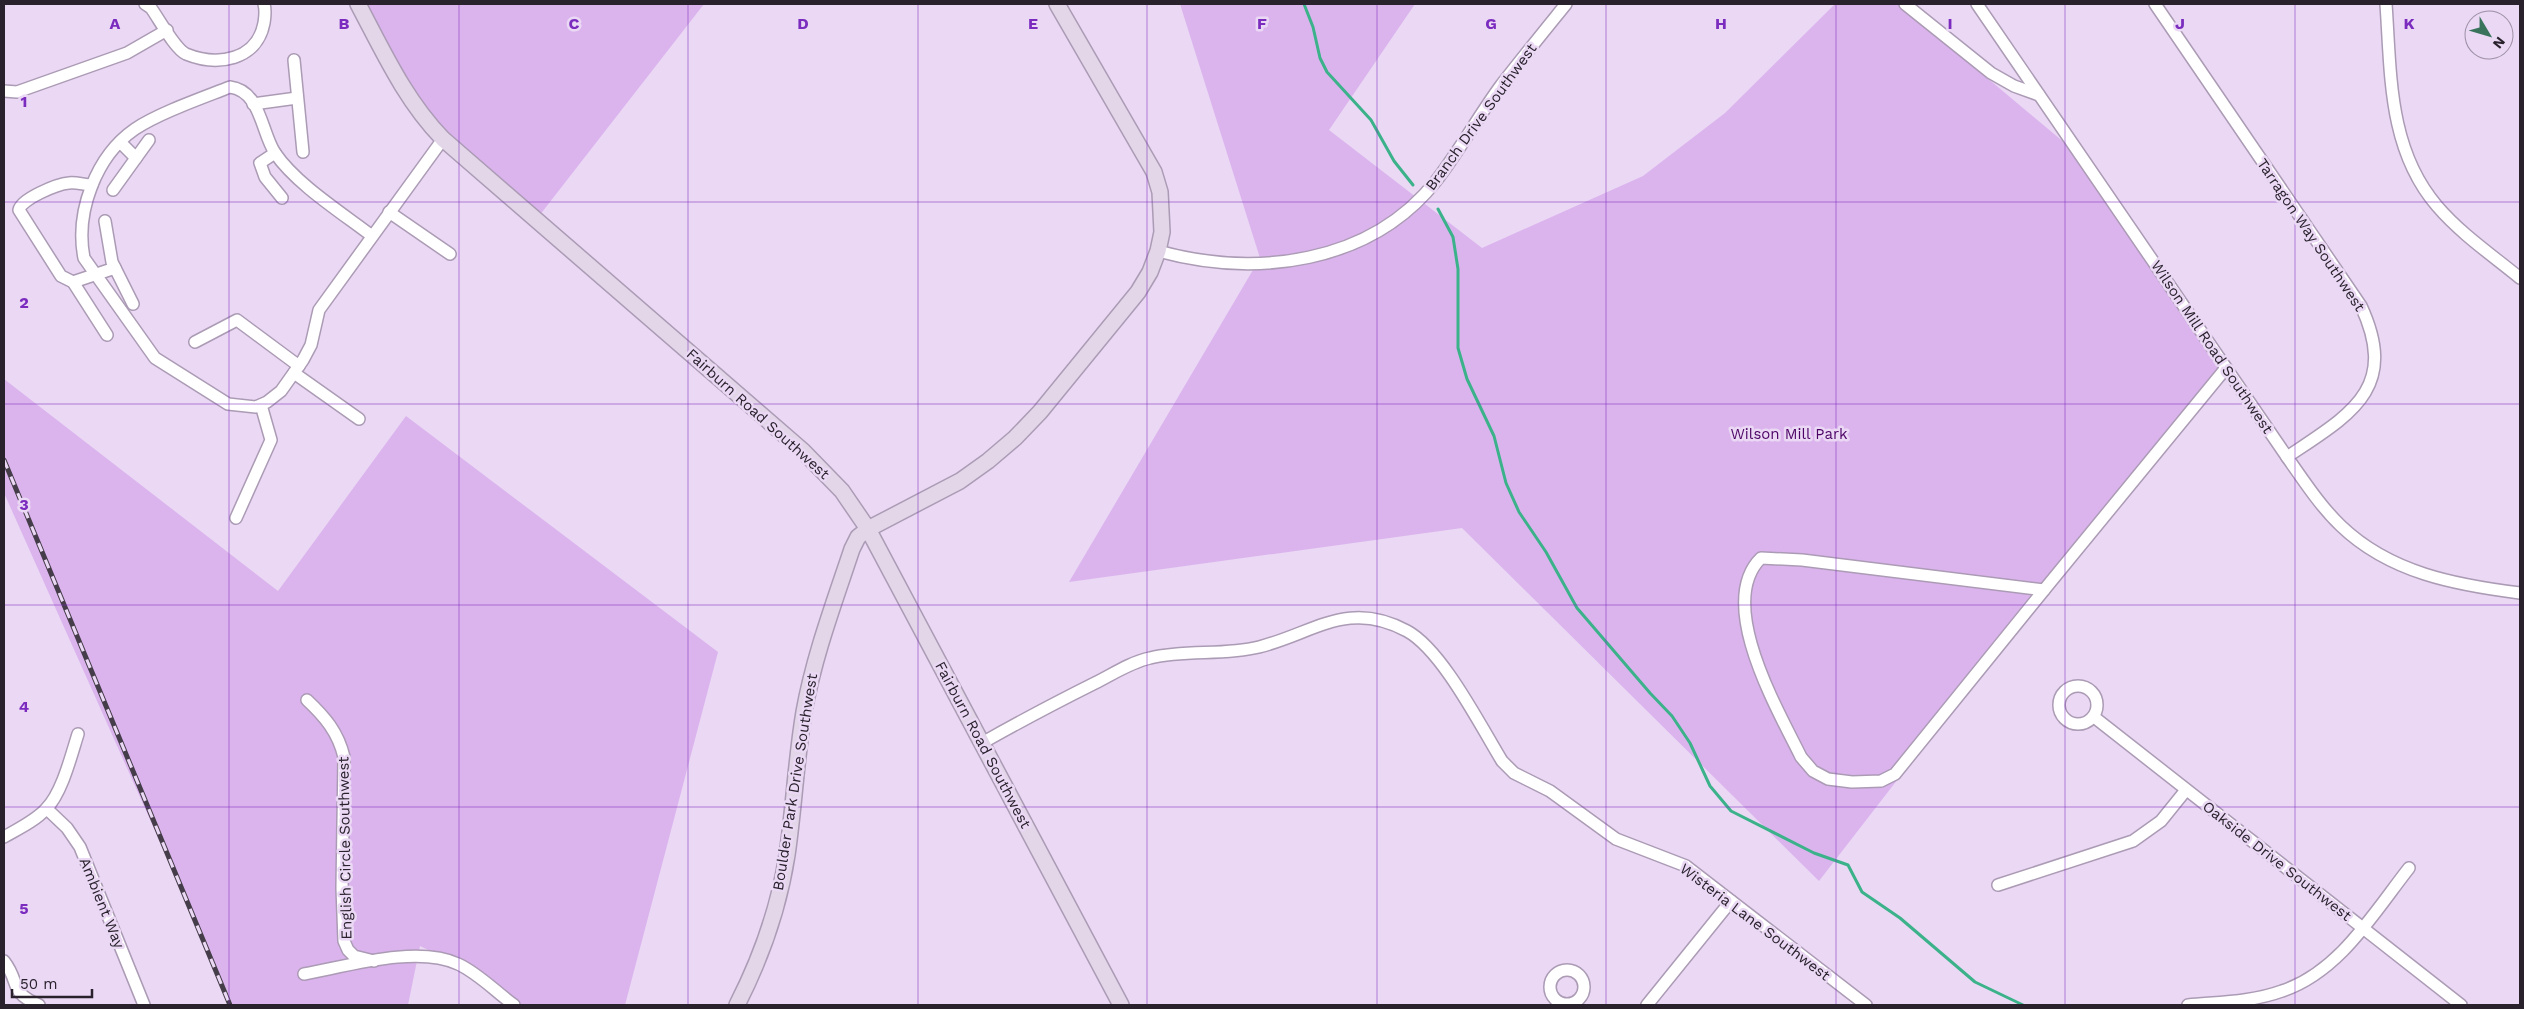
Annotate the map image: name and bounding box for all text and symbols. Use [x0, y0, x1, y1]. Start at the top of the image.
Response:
north arrow [2464, 10, 2514, 60]
text: A [110, 14, 121, 33]
text: B [339, 14, 350, 33]
text: C [569, 14, 580, 33]
text: D [797, 14, 809, 33]
text: E [1028, 14, 1038, 33]
text: F [1257, 14, 1267, 33]
text: G [1485, 14, 1497, 33]
text: H [1715, 14, 1727, 33]
text: I [1947, 14, 1953, 33]
text: J [2175, 14, 2185, 33]
text: K [2403, 14, 2415, 33]
text: N [2490, 34, 2509, 52]
street label: Branch Drive Southwest [1422, 39, 1541, 194]
text: 1 [21, 92, 27, 111]
street label: Tarragon Way Southwest [2253, 155, 2369, 315]
street label: Wilson Mill Road Southwest [2147, 257, 2277, 438]
text: 2 [19, 293, 29, 312]
street label: Fairburn Road Southwest [683, 345, 834, 484]
park label: Wilson Mill Park [1730, 425, 1848, 443]
text: 3 [19, 495, 29, 514]
street label: Fairburn Road Southwest [931, 658, 1035, 832]
street label: Boulder Park Drive Southwest [769, 671, 821, 892]
text: 4 [19, 697, 29, 716]
street label: English Circle Southwest [334, 756, 356, 940]
street label: Oakside Drive Southwest [2199, 797, 2356, 925]
street label: Ambient Way [76, 855, 128, 951]
street label: Wisteria Lane Southwest [1676, 860, 1834, 985]
text: 5 [19, 899, 29, 918]
scale bar [12, 966, 92, 998]
text: 50 m [20, 975, 57, 993]

